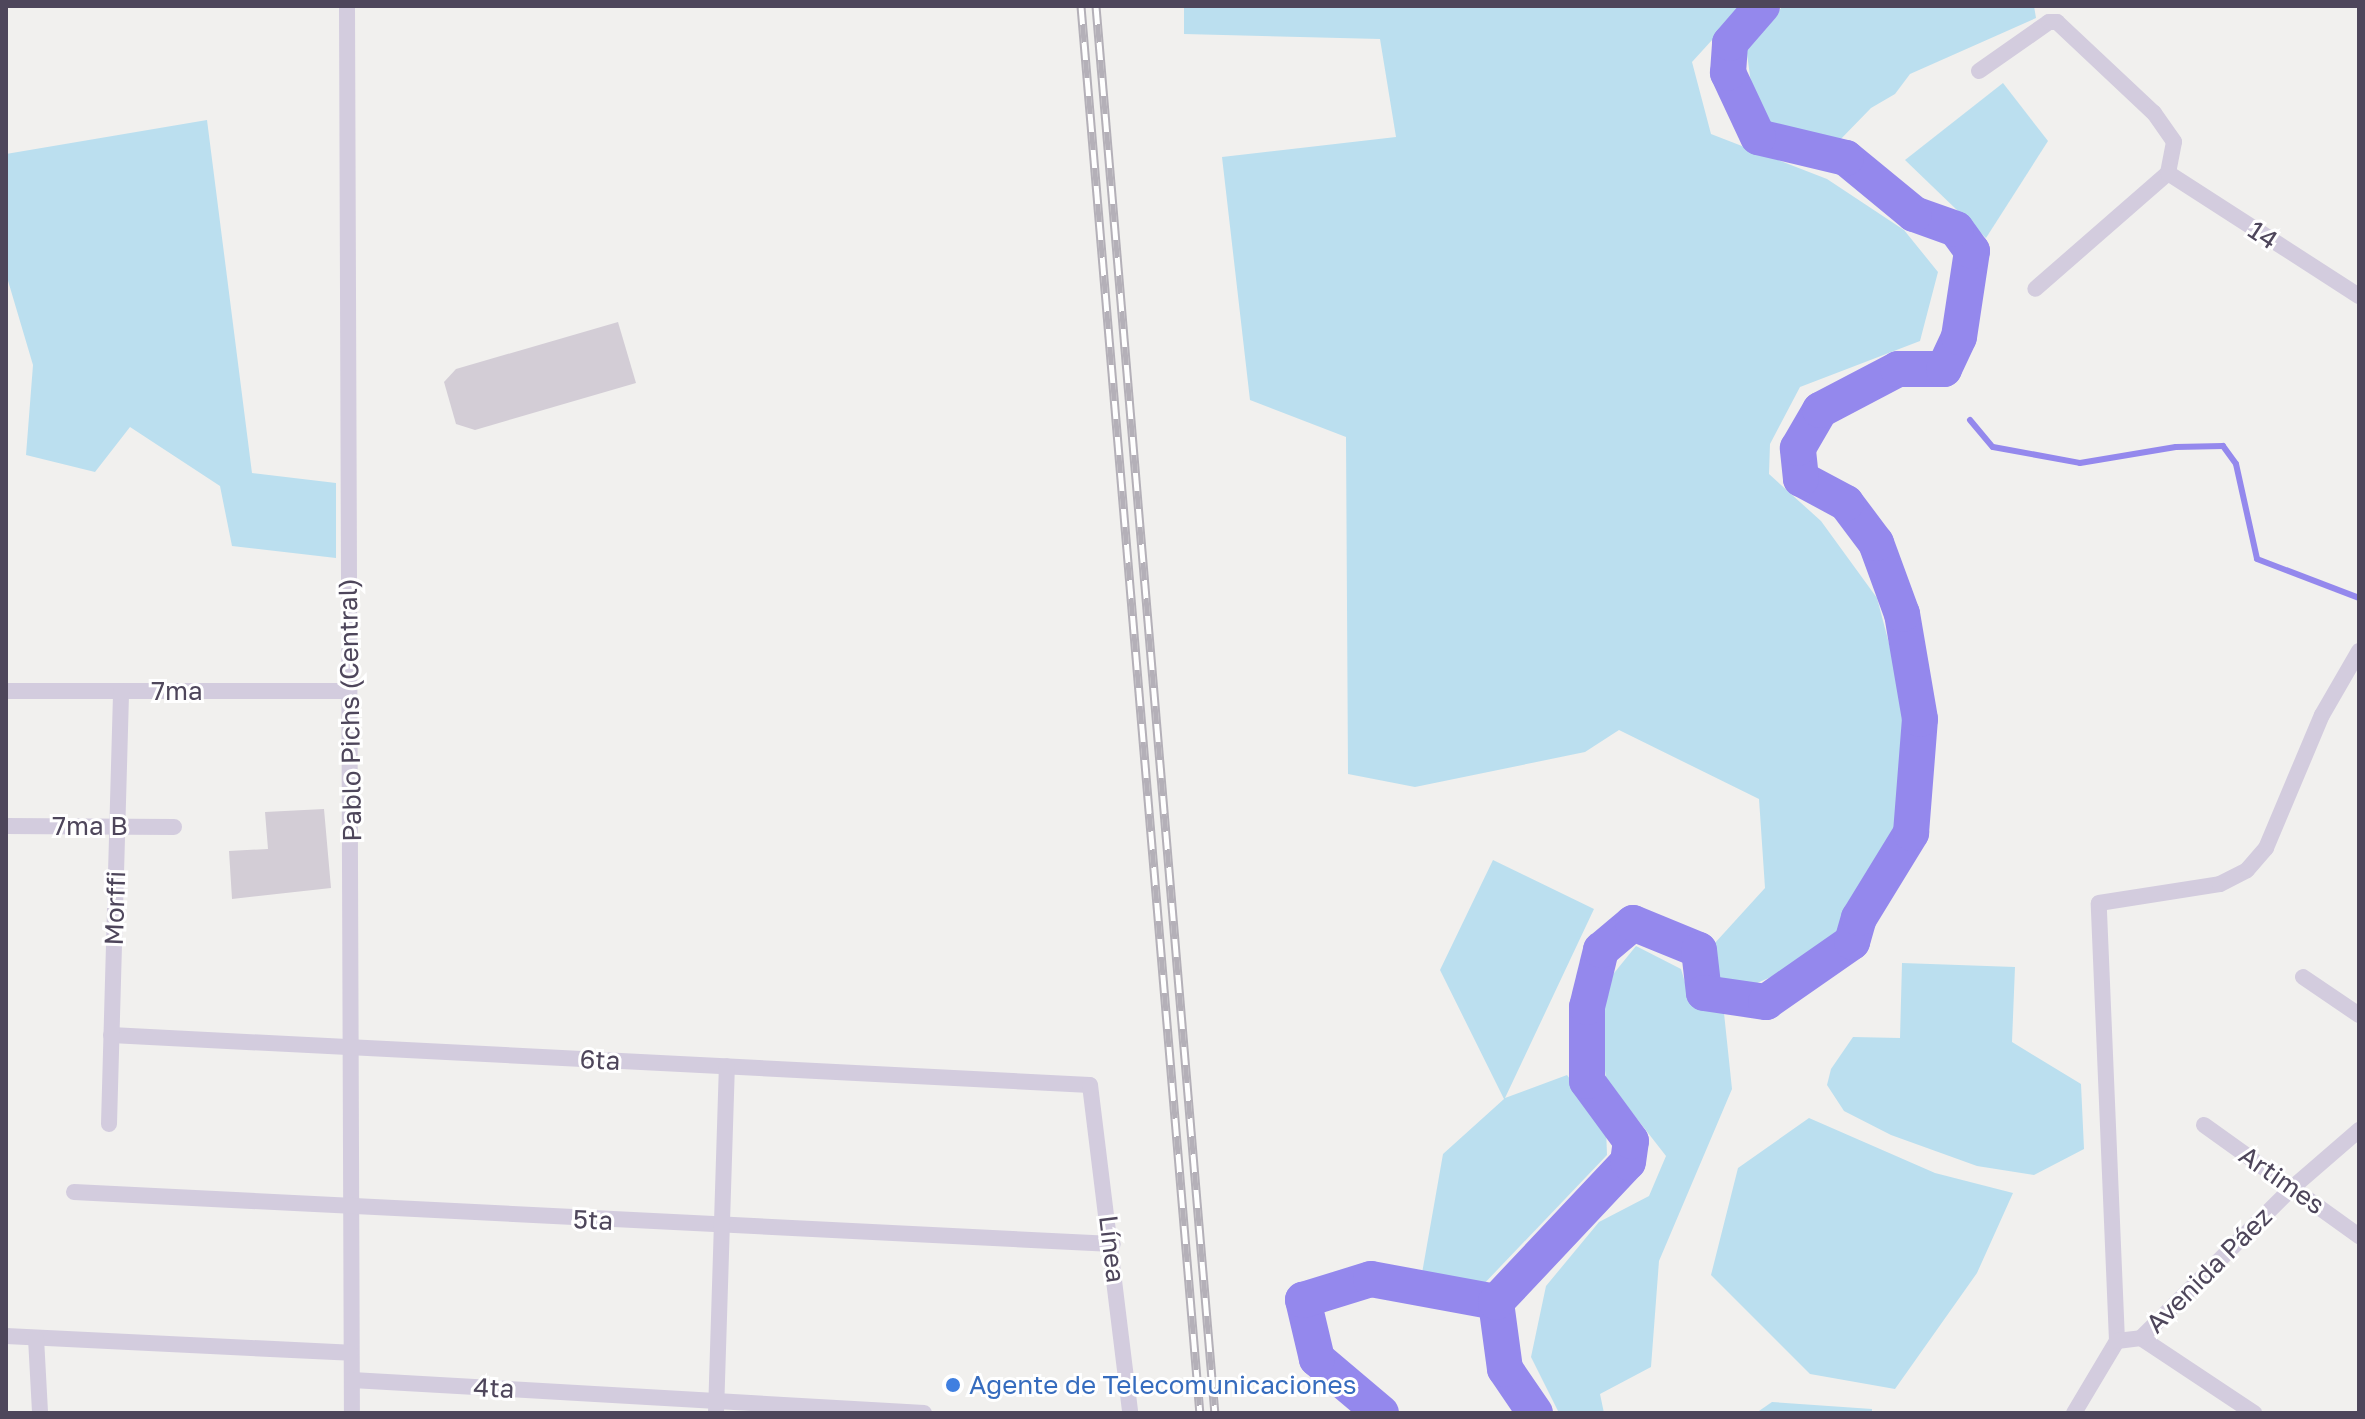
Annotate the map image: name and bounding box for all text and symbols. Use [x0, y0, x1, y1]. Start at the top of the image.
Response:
street label: 14 [2243, 214, 2283, 256]
street label: Pablo Pichs (Central) [332, 578, 368, 842]
street label: 7ma [151, 675, 203, 707]
street label: 7ma B [52, 810, 128, 842]
street label: Morffi [98, 870, 132, 946]
street label: 6ta [579, 1043, 621, 1077]
street label: Artimes [2233, 1139, 2331, 1221]
street label: Avenida Páez [2140, 1201, 2278, 1339]
street label: 5ta [572, 1203, 614, 1237]
street label: Línea [1092, 1214, 1132, 1284]
place label: Agente de Telecomunicaciones [969, 1369, 1356, 1401]
street label: 4ta [473, 1371, 515, 1405]
marker: Agente de Telecomunicaciones [944, 1376, 962, 1394]

